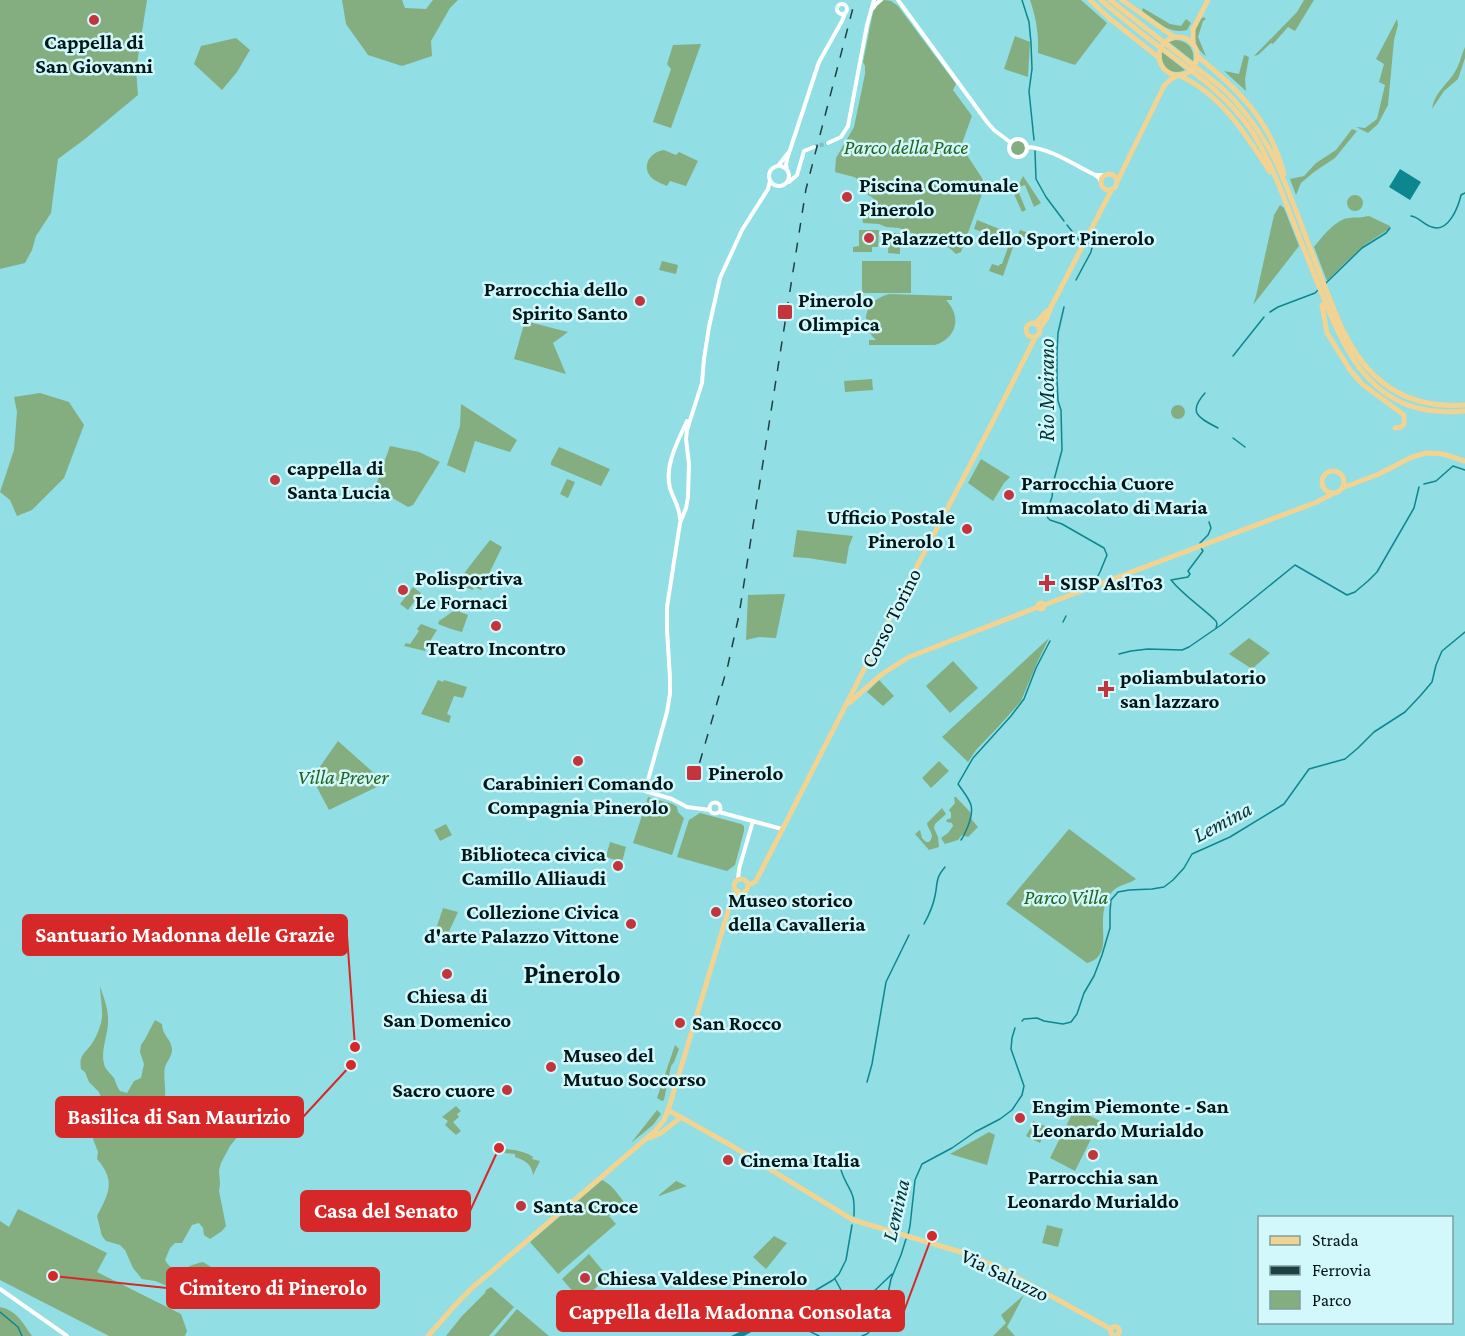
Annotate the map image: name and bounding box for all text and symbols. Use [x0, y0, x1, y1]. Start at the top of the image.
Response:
marker: Cappella di San Giovanni [87, 13, 101, 27]
place label: Cappella di San Giovanni [35, 30, 153, 78]
park label: Parco della Pace [844, 135, 968, 159]
place label: Piscina Comunale Pinerolo [859, 173, 1019, 221]
marker: Piscina Comunale Pinerolo [840, 190, 854, 204]
place label: Palazzetto dello Sport Pinerolo [881, 226, 1155, 250]
marker: Palazzetto dello Sport Pinerolo [862, 231, 876, 245]
place label: Parrocchia dello Spirito Santo [484, 277, 628, 325]
place label: Pinerolo Olimpica [798, 288, 881, 336]
marker: Parrocchia dello Spirito Santo [633, 294, 647, 308]
marker: Pinerolo Olimpica [776, 303, 794, 321]
water label: Rio Moirano [1034, 338, 1059, 442]
place label: cappella di Santa Lucia [287, 456, 391, 504]
place label: Parrocchia Cuore Immacolato di Maria [1021, 471, 1208, 519]
marker: cappella di Santa Lucia [268, 473, 282, 487]
marker: Parrocchia Cuore Immacolato di Maria [1002, 488, 1016, 502]
place label: Ufficio Postale Pinerolo 1 [827, 505, 955, 553]
marker: Ufficio Postale Pinerolo 1 [960, 522, 974, 536]
street label: Corso Torino [856, 564, 926, 672]
place label: Polisportiva Le Fornaci [415, 566, 523, 614]
place label: SISP AslTo3 [1060, 571, 1163, 595]
marker: SISP AslTo3 [1038, 574, 1056, 592]
marker: Polisportiva Le Fornaci [396, 583, 410, 597]
marker: Teatro Incontro [489, 619, 503, 633]
place label: Teatro Incontro [426, 636, 566, 660]
place label: poliambulatorio san lazzaro [1120, 665, 1266, 713]
marker: poliambulatorio san lazzaro [1097, 680, 1115, 698]
marker: Carabinieri Comando Compagnia Pinerolo [571, 754, 585, 768]
place label: Pinerolo [708, 761, 783, 785]
marker: Pinerolo [685, 764, 703, 782]
park label: Villa Prever [298, 765, 389, 789]
place label: Carabinieri Comando Compagnia Pinerolo [482, 771, 674, 819]
water label: Lemina [1189, 796, 1256, 847]
place label: Biblioteca civica Camillo Alliaudi [461, 842, 607, 890]
marker: Biblioteca civica Camillo Alliaudi [611, 859, 625, 873]
park label: Parco Villa [1024, 885, 1108, 909]
place label: Museo storico della Cavalleria [728, 888, 866, 936]
place label: Collezione Civica d'arte Palazzo Vittone [424, 900, 620, 948]
marker: Museo storico della Cavalleria [709, 905, 723, 919]
callout: Santuario Madonna delle Grazie [23, 915, 347, 955]
marker: Collezione Civica d'arte Palazzo Vittone [624, 917, 638, 931]
text: Santuario Madonna delle Grazie [35, 922, 335, 947]
district label: Pinerolo [524, 959, 620, 989]
marker: Chiesa di San Domenico [440, 967, 454, 981]
place label: Chiesa di San Domenico [383, 984, 511, 1032]
place label: San Rocco [692, 1011, 782, 1035]
marker: San Rocco [673, 1016, 687, 1030]
place label: Museo del Mutuo Soccorso [563, 1043, 706, 1091]
marker: Museo del Mutuo Soccorso [544, 1060, 558, 1074]
place label: Sacro cuore [392, 1078, 495, 1102]
marker: Sacro cuore [500, 1083, 514, 1097]
place label: Engim Piemonte - San Leonardo Murialdo [1032, 1094, 1229, 1142]
callout: Basilica di San Maurizio [56, 1097, 303, 1137]
text: Basilica di San Maurizio [67, 1104, 291, 1129]
marker: Engim Piemonte - San Leonardo Murialdo [1013, 1111, 1027, 1125]
place label: Cinema Italia [740, 1148, 861, 1172]
marker: Parrocchia san Leonardo Murialdo [1086, 1148, 1100, 1162]
marker: Cinema Italia [721, 1153, 735, 1167]
place label: Parrocchia san Leonardo Murialdo [1007, 1165, 1179, 1213]
water label: Lemina [876, 1177, 915, 1244]
callout: Casa del Senato [301, 1191, 470, 1231]
place label: Santa Croce [533, 1194, 638, 1218]
text: Casa del Senato [314, 1198, 458, 1223]
marker: Santa Croce [514, 1199, 528, 1213]
legend [1258, 1216, 1453, 1324]
text: Strada [1312, 1230, 1359, 1250]
street label: Via Saluzzo [957, 1243, 1053, 1307]
text: Ferrovia [1312, 1260, 1371, 1280]
place label: Chiesa Valdese Pinerolo [597, 1266, 807, 1290]
callout: Cimitero di Pinerolo [167, 1268, 379, 1308]
marker: Chiesa Valdese Pinerolo [578, 1271, 592, 1285]
text: Cimitero di Pinerolo [179, 1275, 367, 1300]
text: Parco [1312, 1290, 1351, 1310]
callout: Cappella della Madonna Consolata [557, 1291, 904, 1331]
text: Cappella della Madonna Consolata [568, 1299, 892, 1324]

